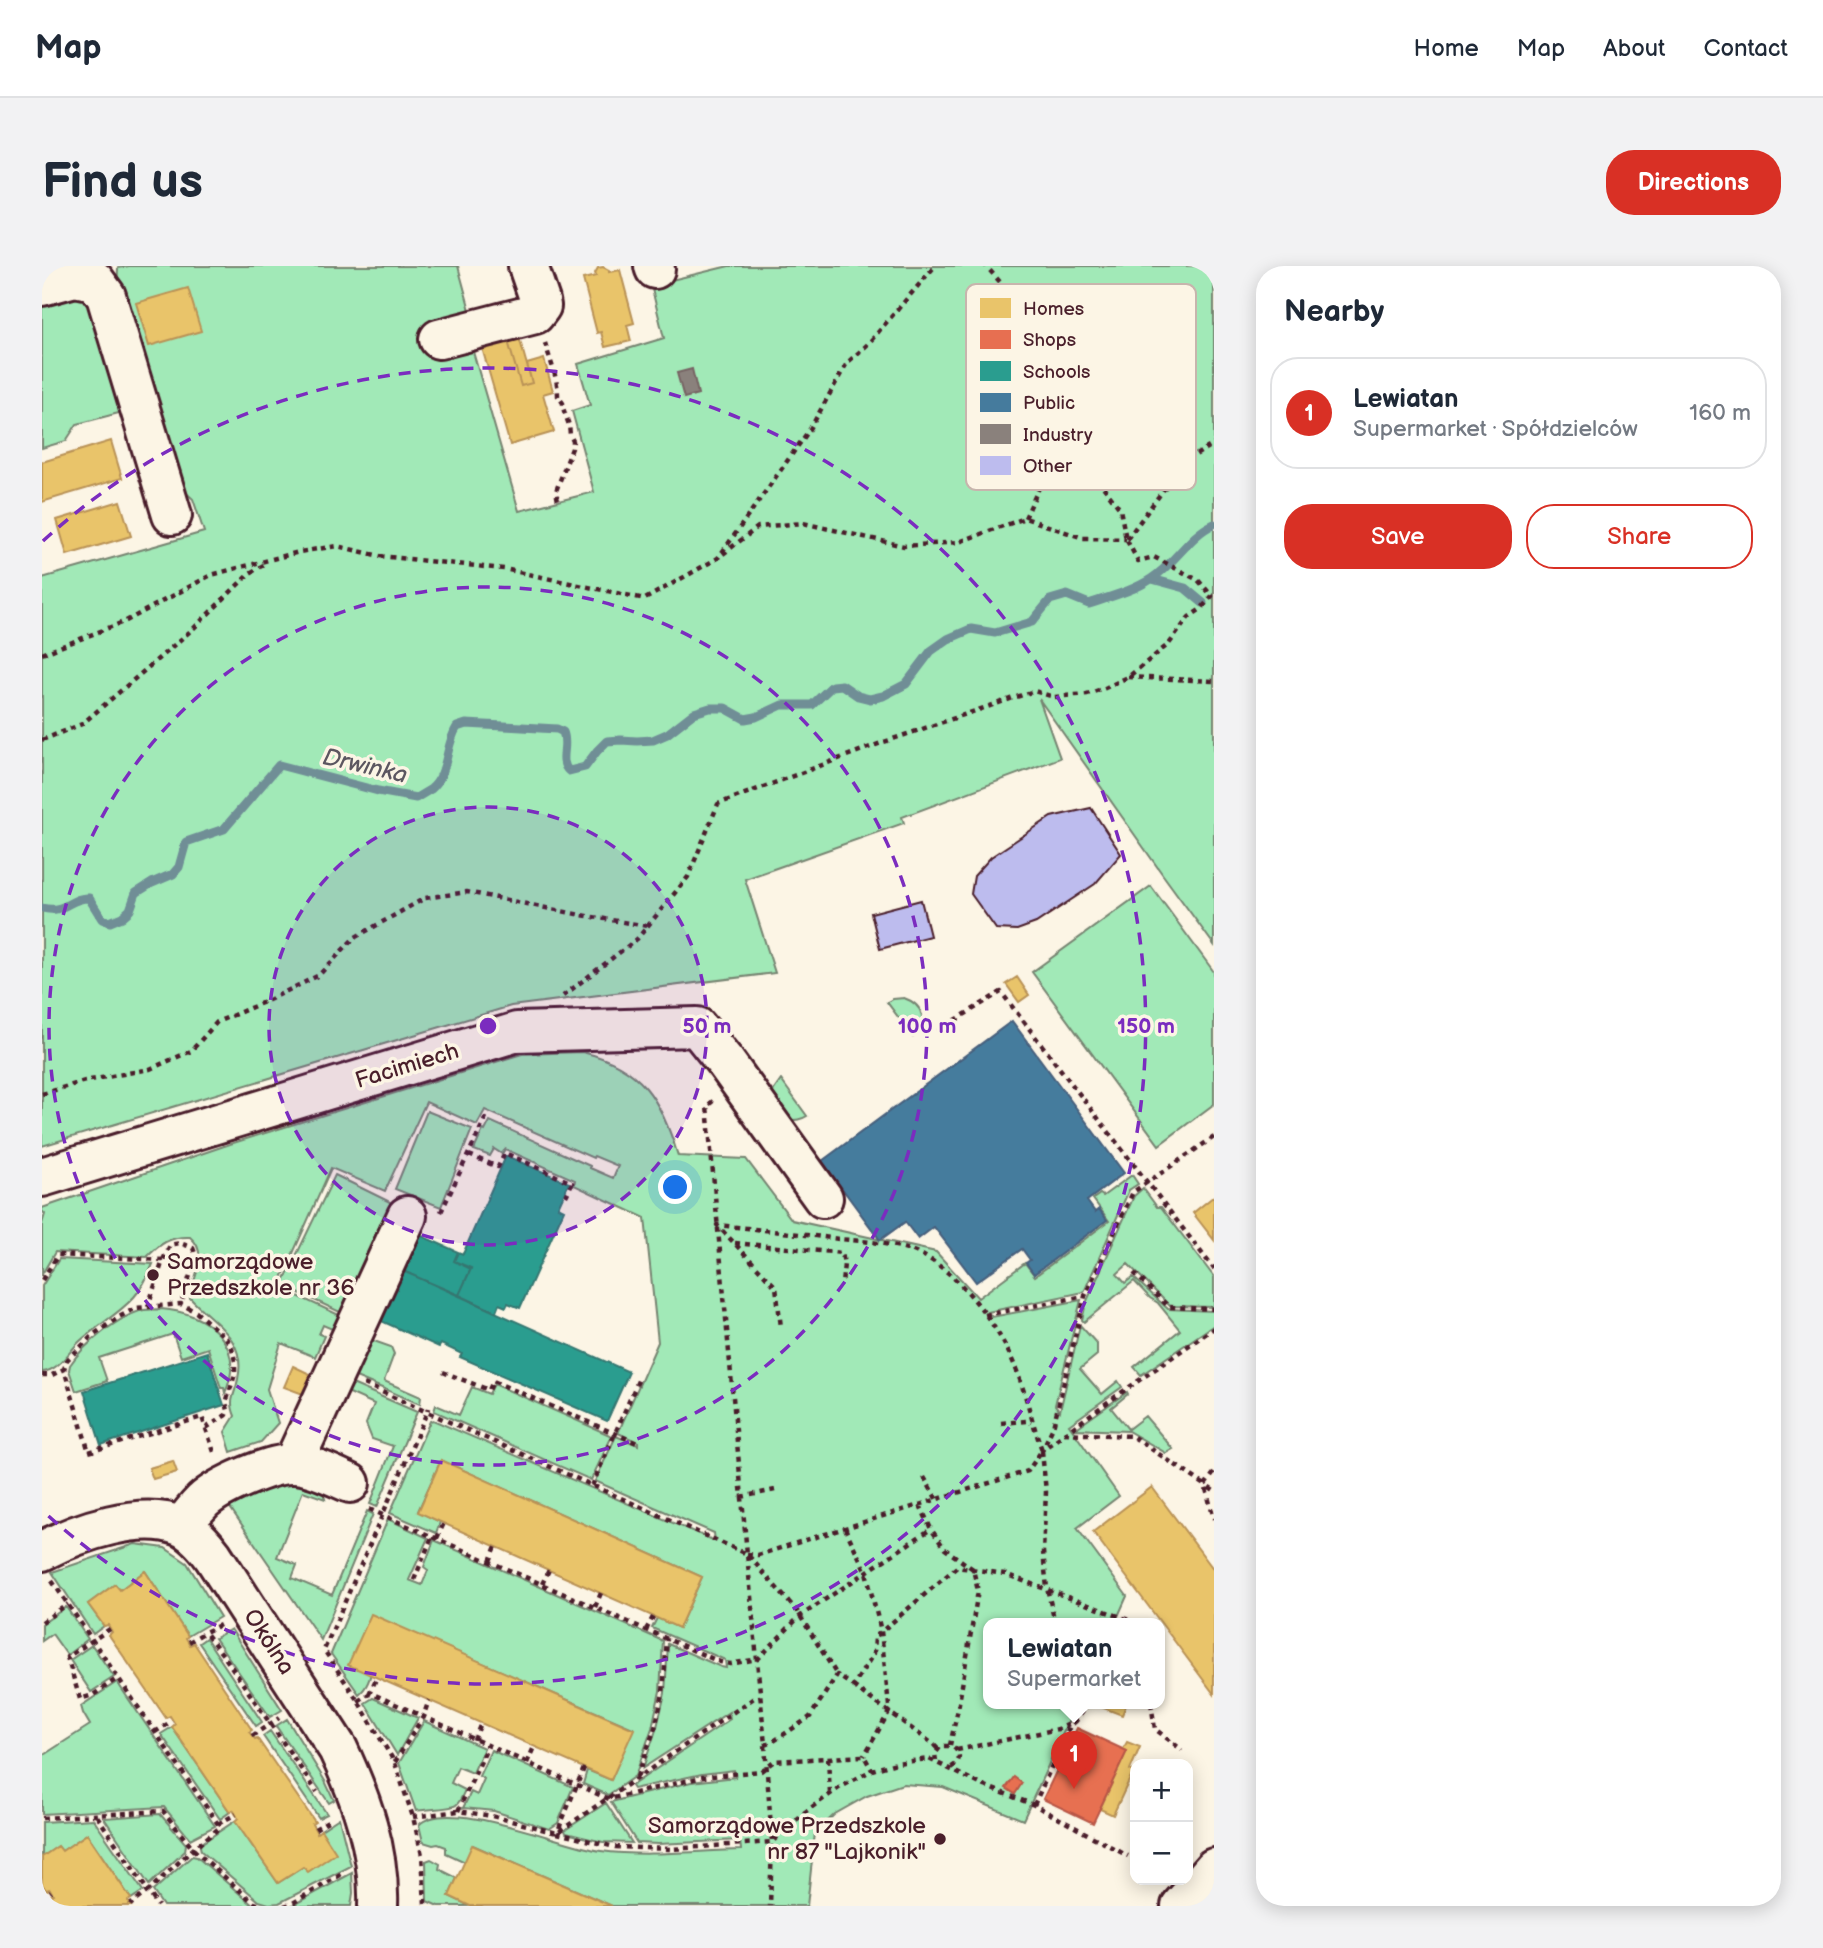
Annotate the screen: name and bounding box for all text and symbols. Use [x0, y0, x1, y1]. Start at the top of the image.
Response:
text: Map [35, 28, 101, 68]
text: Home [1414, 34, 1479, 63]
text: Map [1517, 34, 1565, 63]
text: About [1603, 34, 1665, 63]
text: Contact [1703, 34, 1788, 63]
button: Directions [1606, 150, 1781, 215]
text: Find us [42, 153, 203, 212]
legend [966, 284, 1196, 490]
text: Nearby [1284, 294, 1384, 330]
text: Homes [1023, 298, 1084, 321]
text: Shops [1023, 329, 1076, 352]
text: Schools [1023, 361, 1090, 384]
text: Lewiatan [1353, 384, 1459, 415]
text: Public [1023, 392, 1075, 415]
text: 1 [1304, 399, 1314, 427]
text: 160 m [1689, 399, 1751, 427]
text: Supermarket · Spółdzielców [1353, 415, 1638, 443]
text: Industry [1023, 424, 1093, 447]
text: Other [1023, 455, 1073, 478]
button: Save [1284, 504, 1512, 569]
button: Share [1526, 504, 1753, 569]
water label: Drwinka [320, 742, 410, 790]
centre of rings [476, 1014, 500, 1038]
text: 50 m [683, 1014, 731, 1039]
text: 100 m [898, 1014, 956, 1039]
text: 150 m [1117, 1014, 1175, 1039]
street label: Facimiech [352, 1037, 462, 1095]
your location [658, 1170, 692, 1204]
place label: Samorządowe Przedszkole nr 36 [167, 1248, 354, 1302]
marker: Samorządowe Przedszkole nr 36 [145, 1267, 161, 1283]
street label: Okólna [237, 1604, 301, 1680]
popup [983, 1618, 1165, 1709]
text: Lewiatan [1007, 1634, 1113, 1665]
text: Supermarket [1007, 1665, 1141, 1693]
pin: 1 [1051, 1731, 1097, 1789]
map controls [1130, 1759, 1193, 1885]
button: + [1130, 1759, 1193, 1822]
place label: Samorządowe Przedszkole nr 87 "Lajkonik" [648, 1812, 926, 1866]
button: − [1130, 1822, 1193, 1885]
marker: Samorządowe Przedszkole nr 87 "Lajkonik" [932, 1831, 948, 1847]

